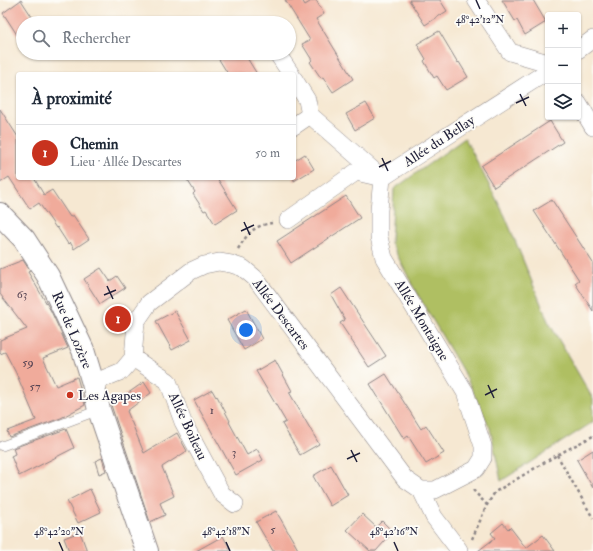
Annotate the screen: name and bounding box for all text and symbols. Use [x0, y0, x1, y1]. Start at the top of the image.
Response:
map controls [545, 12, 581, 120]
button: + [545, 12, 581, 48]
text: 48°42'12"N [456, 14, 504, 26]
search box [16, 16, 296, 60]
icon: search [30, 27, 52, 49]
text: Rechercher [62, 29, 130, 48]
button: − [545, 48, 581, 84]
button: layers [545, 84, 581, 120]
text: À proximité [32, 88, 112, 109]
street label: Allée du Bellay [399, 111, 479, 172]
text: Chemin [70, 135, 119, 154]
text: 1 [43, 145, 47, 161]
text: 50 m [255, 145, 280, 161]
text: Lieu · Allée Descartes [70, 154, 182, 170]
street label: Allée Descartes [248, 274, 313, 353]
street label: Allée Montaigne [391, 275, 453, 364]
house number: 63 [17, 287, 27, 302]
street label: Rue de Lozère [48, 289, 96, 371]
pin: 1 [105, 304, 131, 334]
your location [236, 320, 256, 340]
house number: 59 [22, 355, 34, 370]
house number: 57 [30, 379, 41, 394]
place label: Les Agapes [78, 387, 141, 405]
street label: Allée Boileau [165, 389, 211, 463]
marker: Les Agapes [65, 390, 75, 400]
house number: 1 [210, 403, 214, 418]
house number: 3 [232, 445, 236, 460]
house number: 5 [270, 522, 276, 537]
text: 48°42'20"N [34, 526, 84, 538]
text: 48°42'18"N [202, 526, 250, 538]
text: 48°42'16"N [370, 526, 418, 538]

